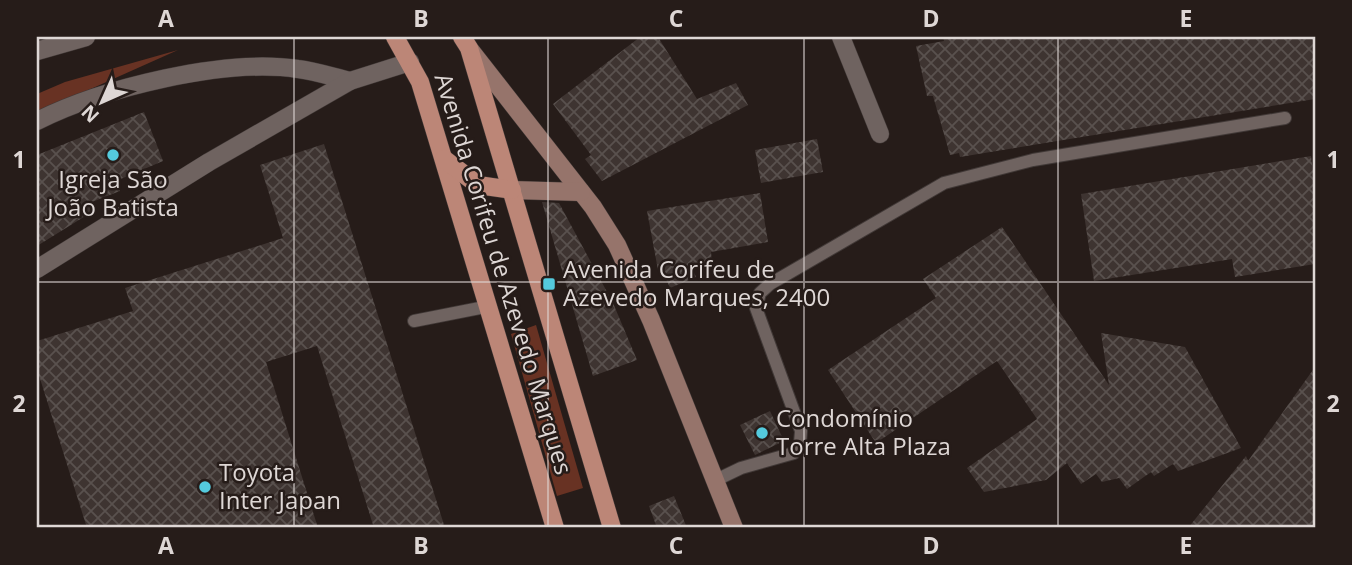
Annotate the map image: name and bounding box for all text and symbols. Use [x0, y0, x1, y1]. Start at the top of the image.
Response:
text: A [158, 2, 174, 34]
text: B [413, 2, 429, 34]
text: C [669, 2, 683, 34]
text: D [922, 2, 940, 34]
text: E [1180, 2, 1192, 34]
north arrow [66, 66, 136, 136]
street label: Avenida Corifeu de Azevedo Marques [428, 69, 581, 478]
text: N [75, 99, 105, 129]
text: 1 [12, 143, 26, 175]
text: 1 [1326, 143, 1340, 175]
marker: Igreja São João Batista [105, 147, 121, 163]
place label: Igreja São João Batista [45, 162, 179, 223]
place label: Avenida Corifeu de Azevedo Marques, 2400 [563, 252, 830, 313]
marker: Avenida Corifeu de Azevedo Marques, 2400 [541, 276, 557, 292]
text: 2 [12, 387, 26, 419]
text: 2 [1326, 387, 1340, 419]
place label: Condomínio Torre Alta Plaza [776, 401, 951, 462]
marker: Condomínio Torre Alta Plaza [754, 425, 770, 441]
place label: Toyota Inter Japan [219, 455, 341, 516]
marker: Toyota Inter Japan [197, 479, 213, 495]
text: A [158, 529, 174, 561]
text: B [413, 529, 429, 561]
text: C [669, 529, 683, 561]
text: D [922, 529, 940, 561]
text: E [1180, 529, 1192, 561]

